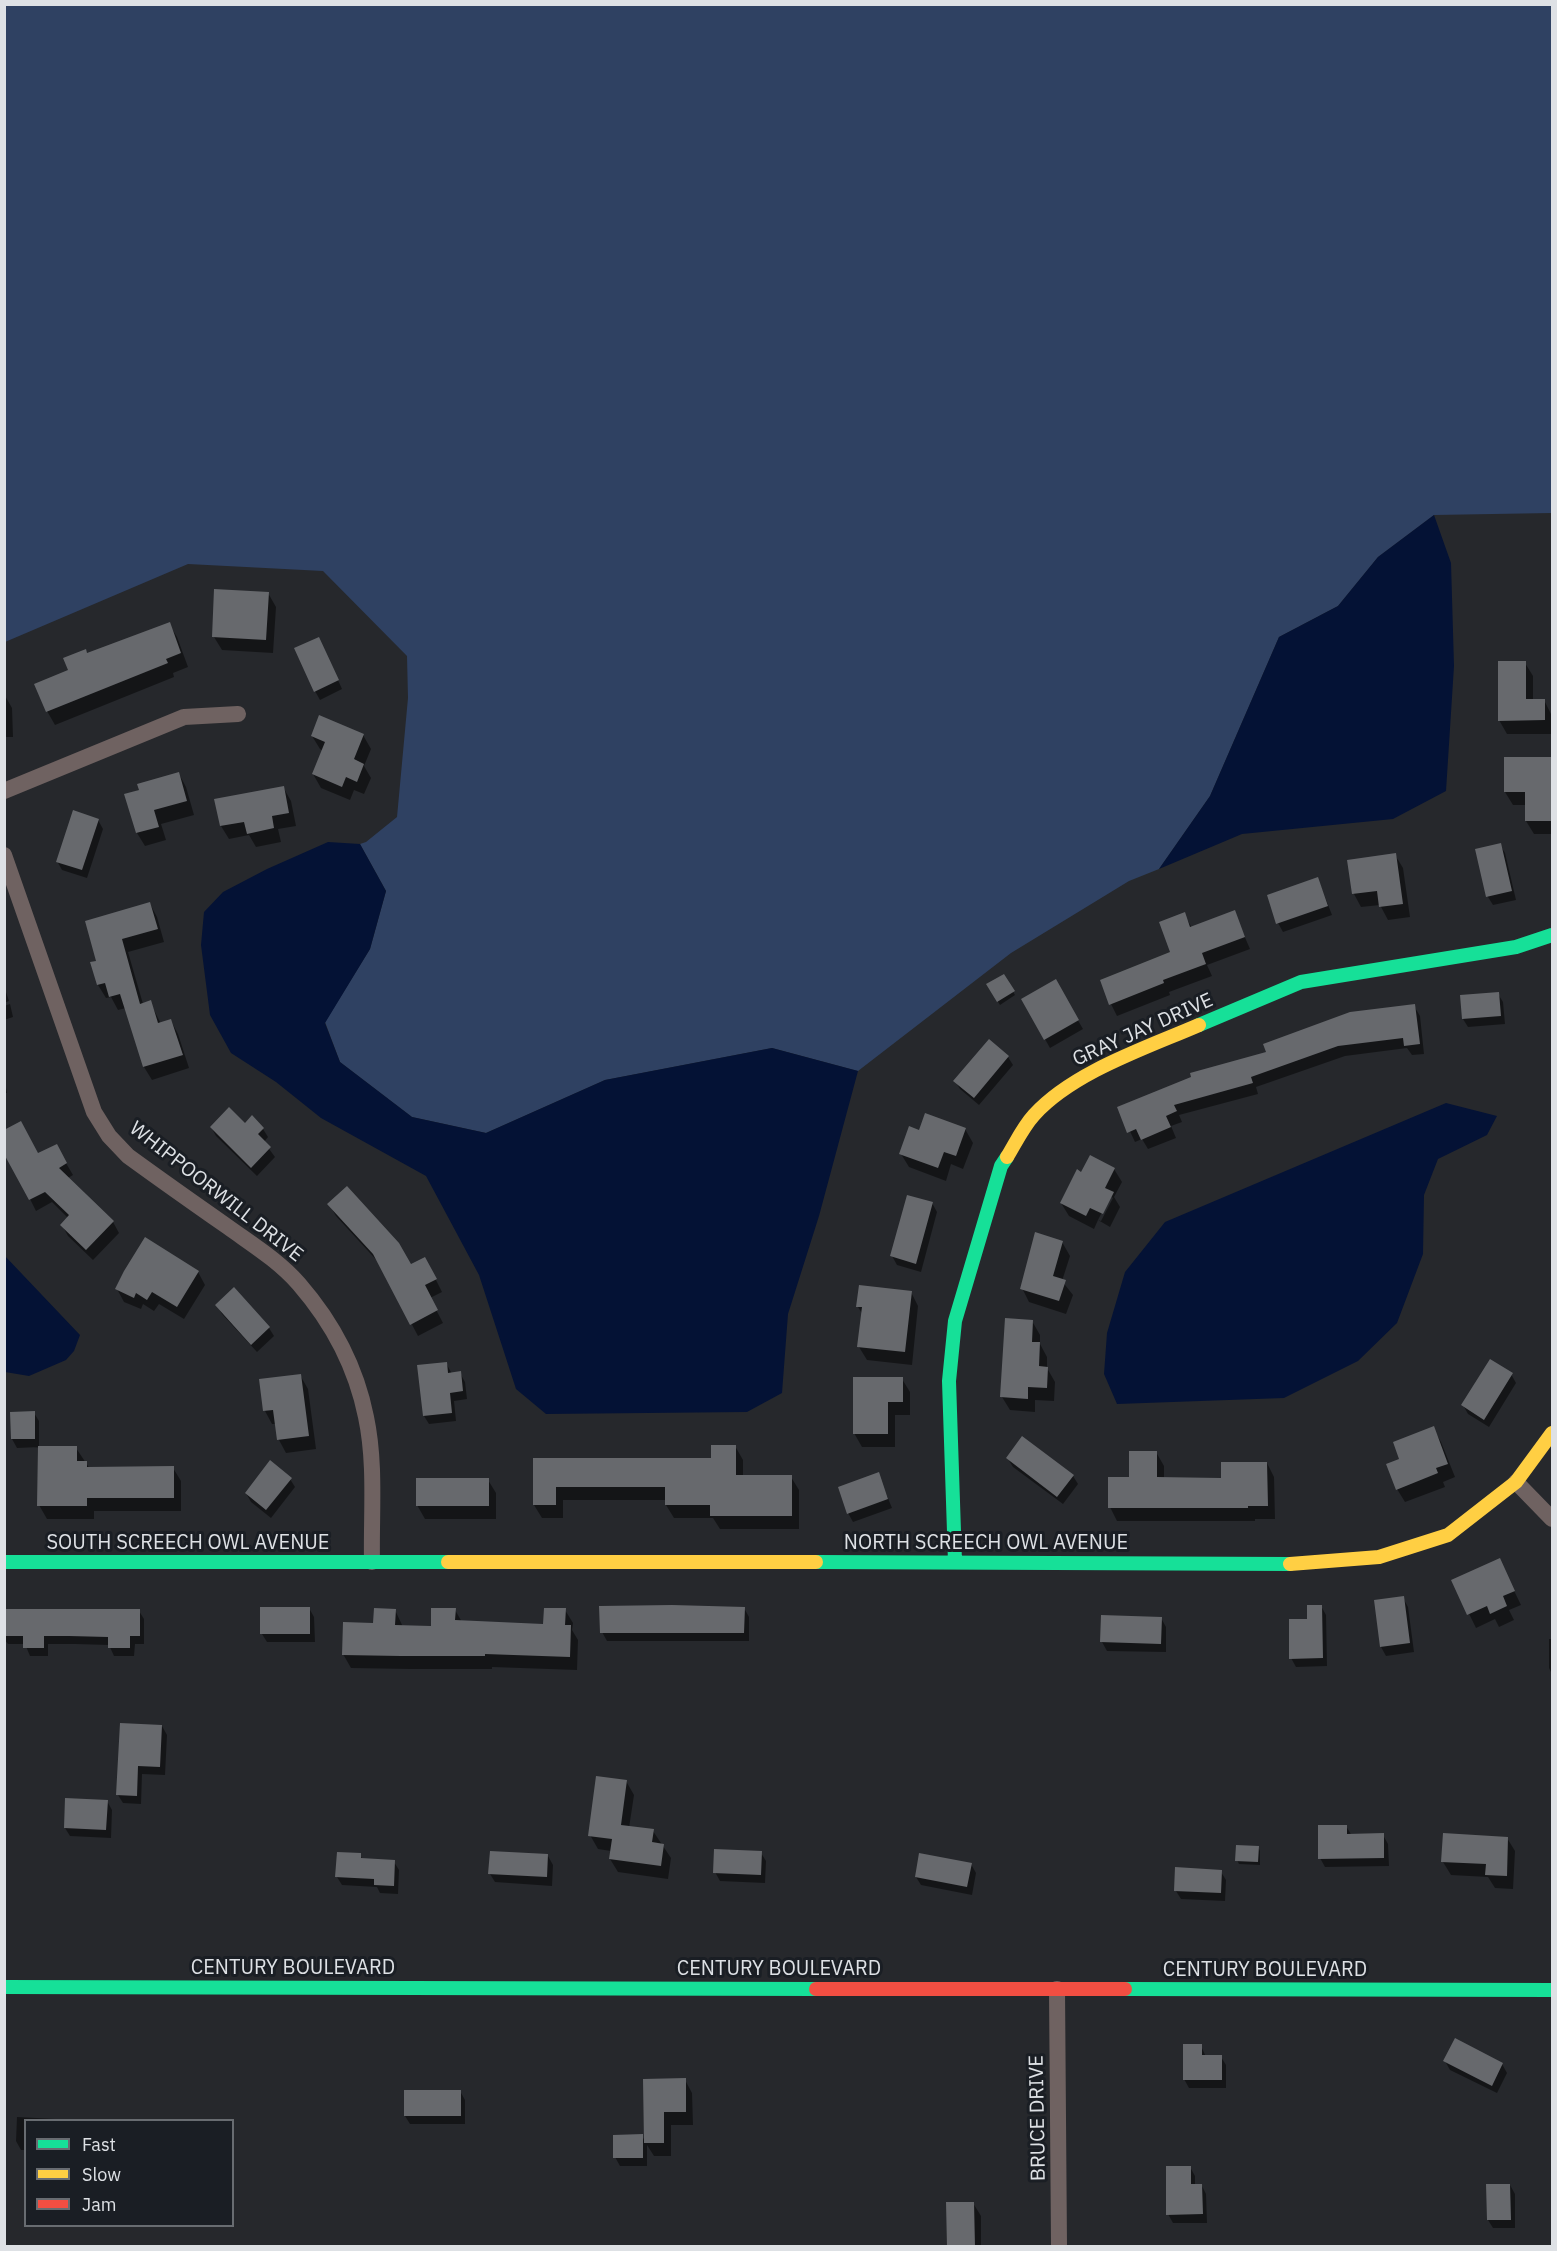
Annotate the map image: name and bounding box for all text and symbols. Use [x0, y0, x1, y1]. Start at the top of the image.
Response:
street label: GRAY JAY DRIVE [1069, 988, 1217, 1072]
street label: WHIPPOORWILL DRIVE [124, 1117, 308, 1267]
street label: SOUTH SCREECH OWL AVENUE [47, 1531, 329, 1555]
street label: NORTH SCREECH OWL AVENUE [844, 1531, 1128, 1555]
street label: CENTURY BOULEVARD [191, 1956, 395, 1980]
street label: CENTURY BOULEVARD [677, 1957, 881, 1981]
street label: CENTURY BOULEVARD [1163, 1958, 1367, 1982]
street label: BRUCE DRIVE [1025, 2055, 1051, 2181]
legend [24, 2119, 234, 2227]
text: Fast [82, 2133, 116, 2156]
text: Slow [82, 2163, 121, 2186]
text: Jam [82, 2193, 117, 2216]

